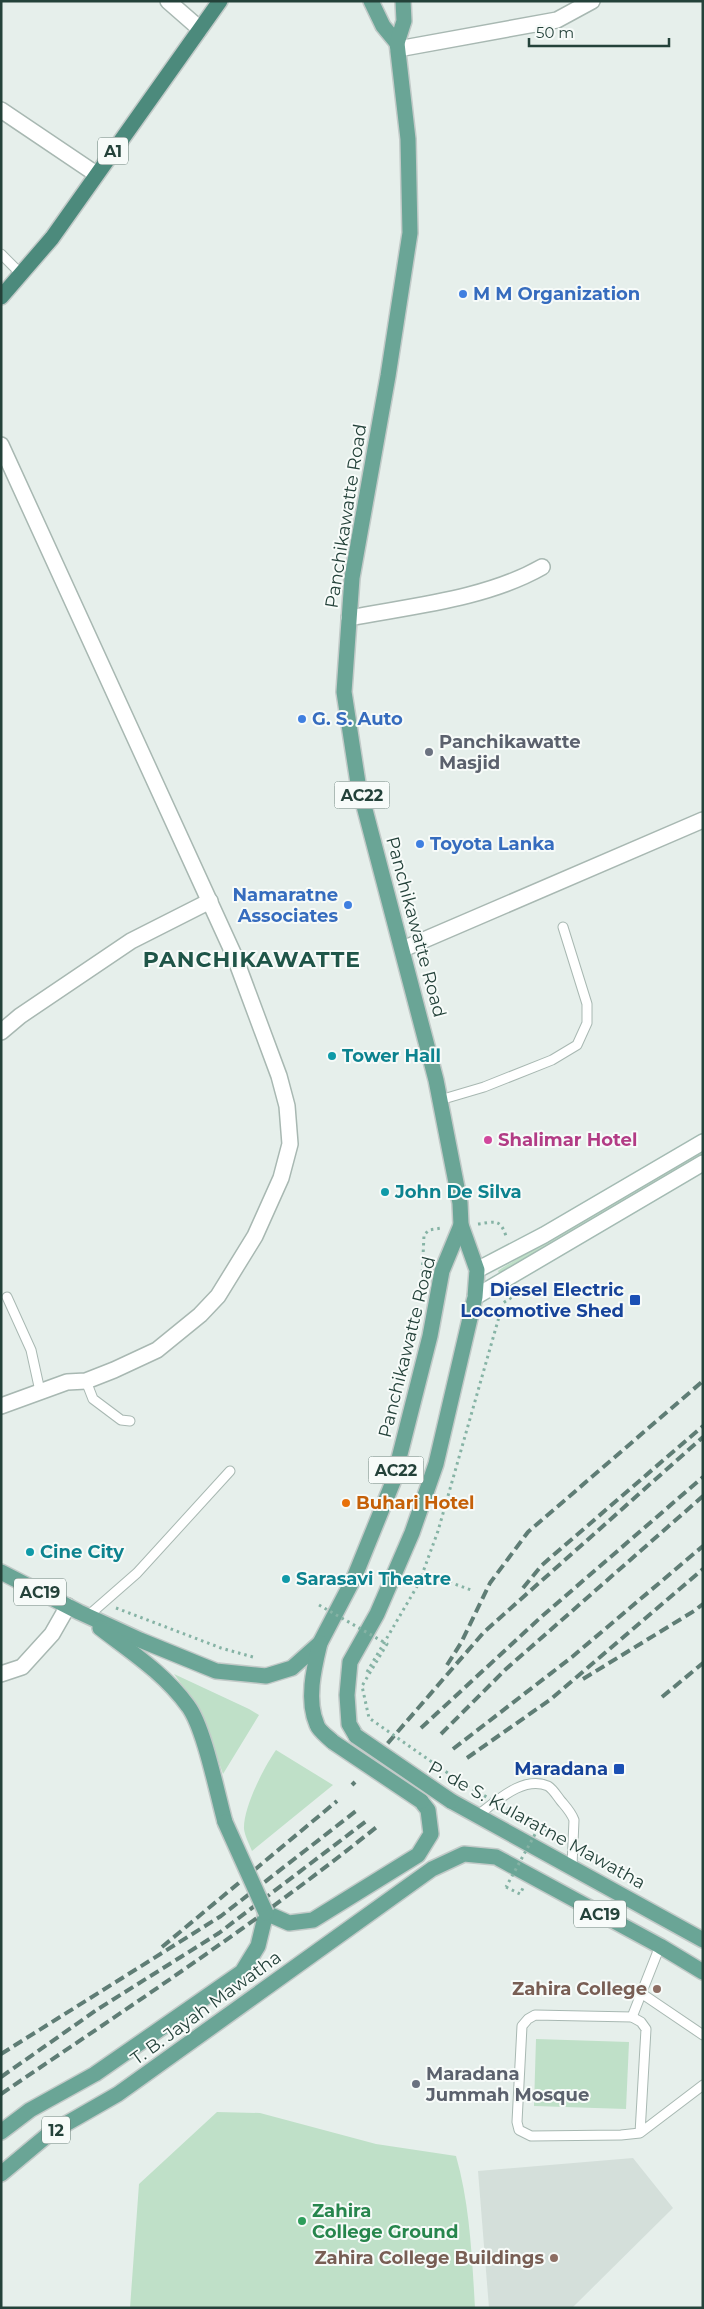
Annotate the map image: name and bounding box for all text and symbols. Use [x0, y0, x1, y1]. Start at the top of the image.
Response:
scale bar [529, 15, 669, 47]
text: 50 m [536, 23, 574, 42]
road number: A1 [98, 138, 128, 164]
place label: M M Organization [473, 283, 640, 305]
marker: M M Organization [457, 288, 469, 300]
street label: Panchikawatte Road [321, 422, 371, 610]
place label: G. S. Auto [312, 708, 403, 730]
marker: G. S. Auto [296, 713, 308, 725]
place label: Panchikawatte Masjid [439, 731, 581, 774]
marker: Panchikawatte Masjid [423, 746, 435, 758]
road number: AC22 [334, 782, 390, 808]
place label: Toyota Lanka [430, 833, 555, 855]
street label: Panchikawatte Road [381, 834, 451, 1020]
marker: Toyota Lanka [414, 838, 426, 850]
place label: Namaratne Associates [233, 884, 338, 927]
marker: Namaratne Associates [342, 899, 354, 911]
district label: PANCHIKAWATTE [143, 946, 361, 973]
place label: Tower Hall [342, 1045, 441, 1067]
marker: Tower Hall [326, 1050, 338, 1062]
place label: Shalimar Hotel [498, 1129, 637, 1151]
marker: Shalimar Hotel [482, 1134, 494, 1146]
place label: John De Silva [394, 1181, 522, 1203]
marker: John De Silva [379, 1186, 391, 1198]
street label: Panchikawatte Road [374, 1254, 440, 1440]
place label: Diesel Electric Locomotive Shed [460, 1279, 624, 1322]
marker: Diesel Electric Locomotive Shed [628, 1293, 642, 1307]
road number: AC22 [368, 1456, 424, 1484]
place label: Buhari Hotel [356, 1492, 475, 1514]
marker: Buhari Hotel [340, 1497, 352, 1509]
place label: Cine City [40, 1541, 124, 1563]
marker: Cine City [24, 1546, 36, 1558]
place label: Sarasavi Theatre [296, 1568, 451, 1590]
marker: Sarasavi Theatre [280, 1573, 292, 1585]
road number: AC19 [14, 1578, 66, 1605]
street label: P. de S. Kularatne Mawatha [425, 1756, 649, 1894]
place label: Maradana [514, 1758, 608, 1780]
marker: Maradana [612, 1762, 626, 1776]
road number: AC19 [574, 1900, 626, 1928]
street label: T. B. Jayah Mawatha [127, 1946, 285, 2070]
place label: Zahira College [512, 1978, 647, 2000]
marker: Zahira College [651, 1983, 663, 1995]
place label: Maradana Jummah Mosque [425, 2063, 589, 2106]
marker: Maradana Jummah Mosque [410, 2078, 422, 2090]
road number: 12 [42, 2116, 70, 2144]
place label: Zahira College Ground [312, 2200, 458, 2243]
marker: Zahira College Ground [296, 2215, 308, 2227]
place label: Zahira College Buildings [314, 2247, 544, 2269]
marker: Zahira College Buildings [548, 2252, 560, 2264]

